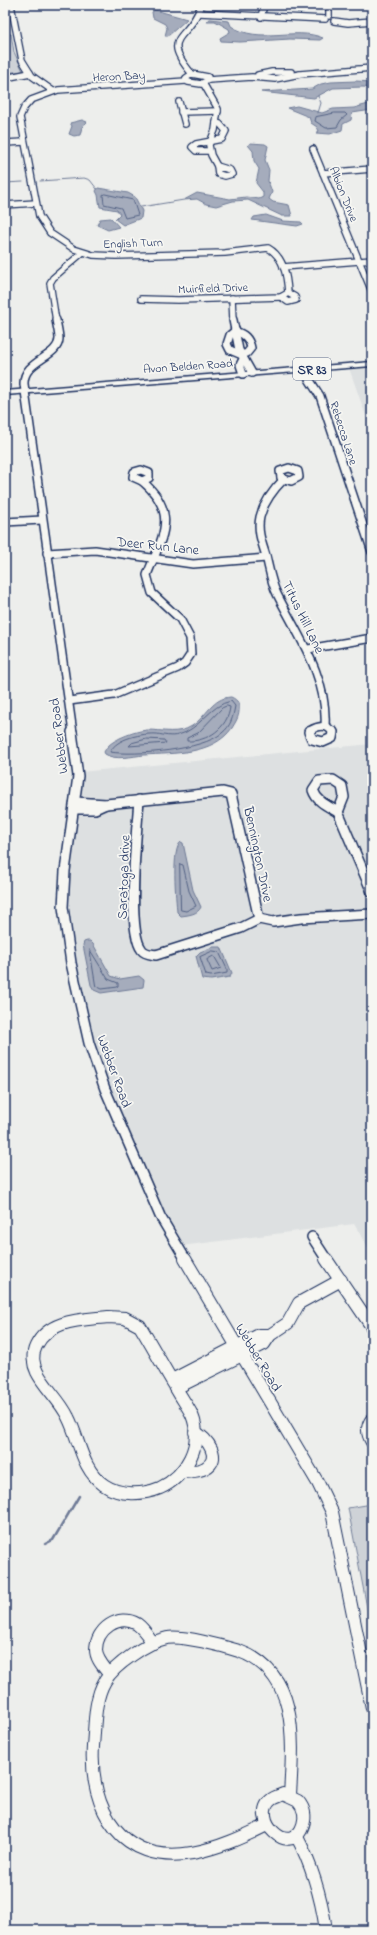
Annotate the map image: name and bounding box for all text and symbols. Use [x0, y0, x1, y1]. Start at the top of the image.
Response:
street label: Heron Bay [92, 67, 146, 88]
street label: Albion Drive [324, 164, 363, 225]
street label: English Turn [103, 234, 163, 255]
street label: Muirfield Drive [178, 279, 249, 299]
street label: Avon Belden Road [143, 355, 234, 379]
road number: SR 83 [293, 358, 331, 380]
street label: Rebecca Lane [324, 399, 362, 468]
street label: Deer Run Lane [115, 532, 201, 561]
street label: Titus Hill Lane [276, 578, 330, 658]
street label: Webber Road [44, 697, 75, 775]
street label: Bennington Drive [236, 804, 278, 905]
street label: Saratoga drive [113, 834, 137, 920]
street label: Webber Road [91, 1032, 137, 1111]
street label: Webber Road [229, 1320, 286, 1396]

